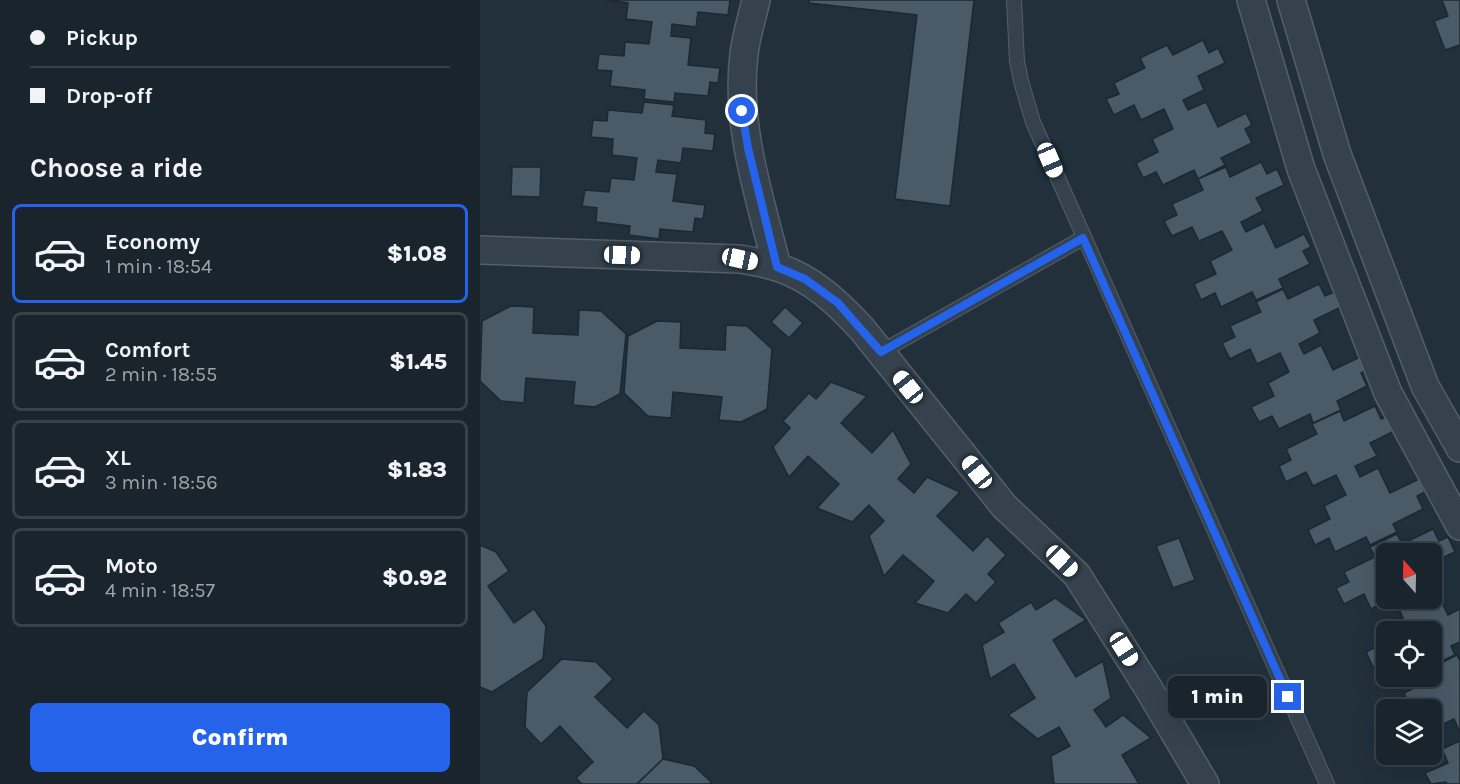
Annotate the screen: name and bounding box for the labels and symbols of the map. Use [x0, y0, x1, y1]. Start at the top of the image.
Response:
route start [728, 97, 755, 124]
car [1035, 140, 1065, 180]
car [604, 245, 640, 265]
car [721, 246, 759, 272]
car [890, 367, 926, 407]
car [959, 452, 995, 492]
car [1043, 542, 1081, 580]
north arrow [1376, 543, 1442, 609]
car [1107, 629, 1141, 669]
callout: 1 min [1168, 676, 1267, 718]
route end [1274, 683, 1301, 710]

